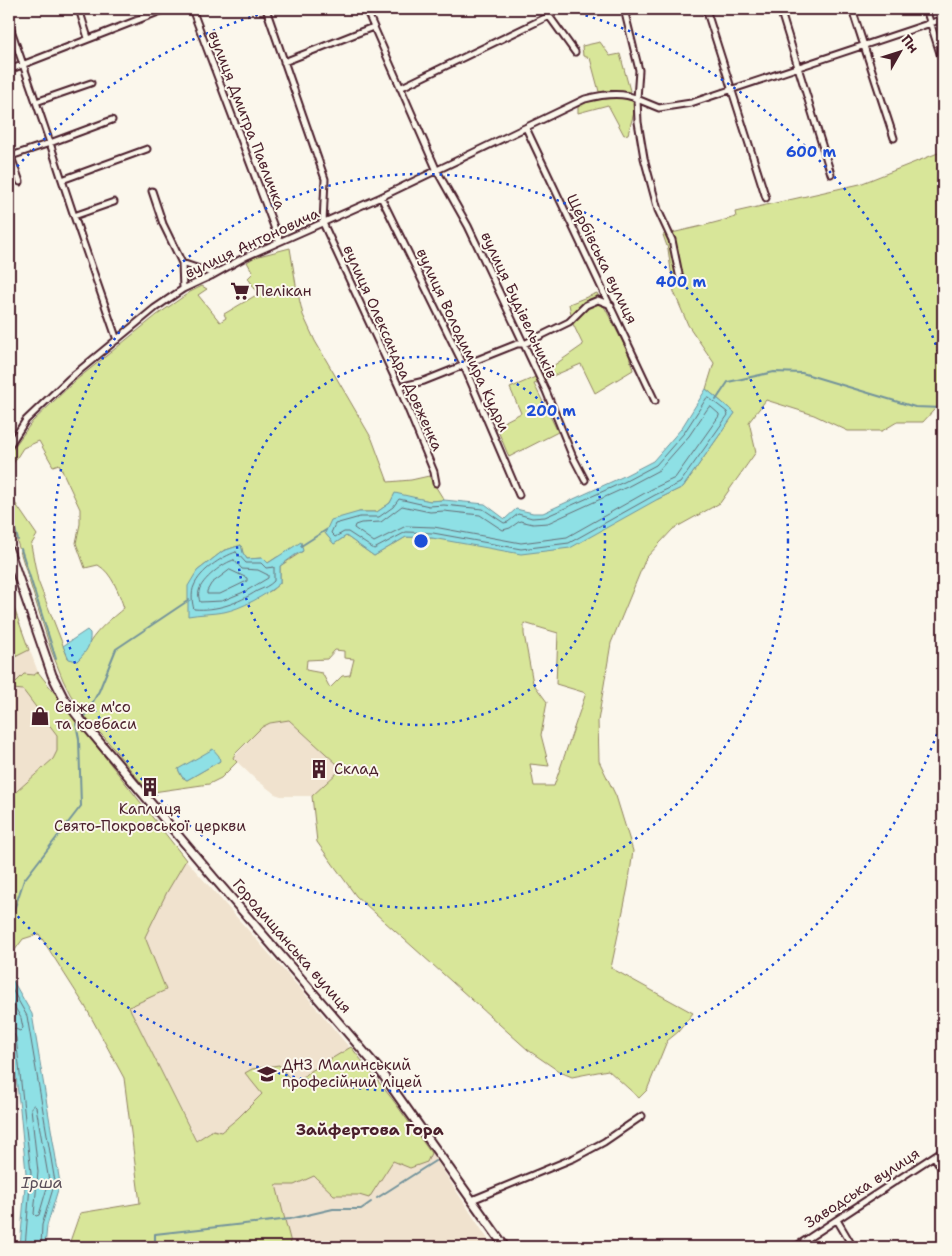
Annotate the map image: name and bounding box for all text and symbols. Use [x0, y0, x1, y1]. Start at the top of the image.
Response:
street label: вулиця Дмитра Павличка [204, 28, 291, 213]
north arrow [874, 28, 924, 78]
text: Пн [897, 31, 923, 57]
text: 600 m [786, 142, 836, 162]
street label: Щербівська вулиця [562, 191, 642, 327]
street label: вулиця Антоновича [182, 203, 323, 283]
street label: вулиця Будівельників [476, 228, 562, 382]
street label: вулиця Олександра Довженка [338, 242, 448, 455]
street label: вулиця Володимира Кудри [412, 245, 514, 435]
text: 400 m [656, 272, 706, 292]
supermarket icon: Пелікан [229, 280, 251, 302]
place label: Пелікан [255, 281, 312, 301]
text: 200 m [526, 401, 576, 421]
centre of rings [412, 532, 430, 550]
place label: Свіже м'со та ковбаси [55, 697, 137, 734]
shop icon: Свіже м'со та ковбаси [29, 705, 51, 727]
building icon: Склад [308, 758, 330, 780]
place label: Склад [334, 759, 379, 779]
building icon: Каплиця Свято-Покровської церкви [139, 776, 161, 798]
place label: Каплиця Свято-Покровської церкви [54, 799, 246, 836]
street label: Городищанська вулиця [228, 875, 356, 1017]
place label: ДНЗ Малинський професійний ліцей [282, 1055, 422, 1092]
school or university icon: ДНЗ Малинський професійний ліцей [256, 1063, 278, 1085]
district label: Зайфертова Гора [296, 1119, 444, 1140]
street label: Заводська вулиця [801, 1143, 923, 1233]
water label: Ірша [20, 1172, 63, 1193]

